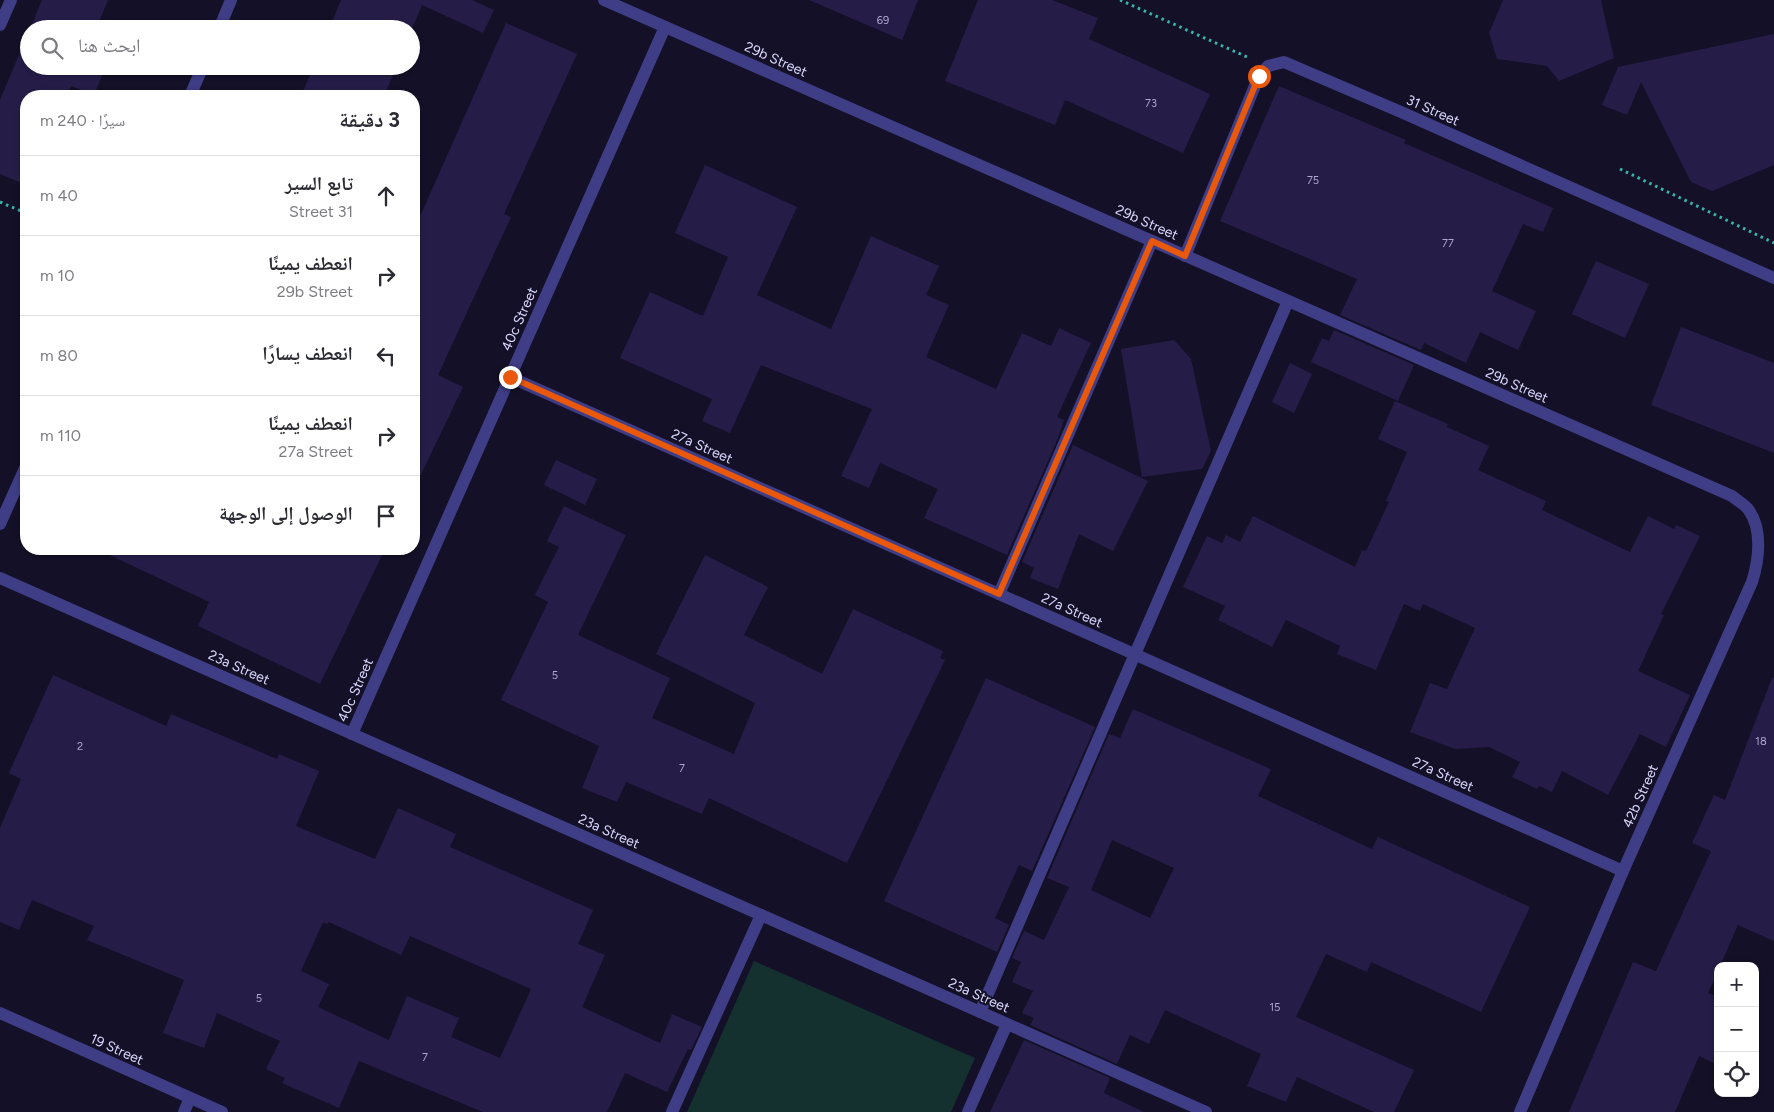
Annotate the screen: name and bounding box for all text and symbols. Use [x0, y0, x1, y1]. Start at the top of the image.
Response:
house number: 69 [877, 14, 889, 27]
search box [20, 20, 420, 75]
icon: search [38, 34, 66, 62]
text: ابحث هنا [78, 34, 141, 57]
street label: 29b Street [742, 38, 810, 81]
route start [1248, 65, 1271, 88]
street label: 31 Street [1404, 91, 1462, 130]
house number: 73 [1145, 97, 1157, 110]
text: 3 دقيقة [339, 107, 400, 132]
text: سيرًا · 240 m [40, 111, 125, 130]
text: تابع السير [285, 172, 353, 195]
house number: 75 [1307, 174, 1319, 187]
icon: ahead [372, 182, 400, 210]
text: 40 m [40, 186, 78, 205]
street label: 29b Street [1113, 201, 1181, 244]
text: 31 Street [289, 202, 353, 221]
house number: 77 [1442, 237, 1454, 250]
text: انعطف يمينًا [268, 252, 353, 275]
icon: right [372, 262, 400, 290]
text: 10 m [40, 266, 74, 285]
text: 29b Street [277, 282, 353, 301]
street label: 40c Street [498, 285, 541, 354]
text: انعطف يسارًا [262, 342, 353, 365]
icon: left [372, 342, 400, 370]
text: 80 m [40, 346, 78, 365]
street label: 29b Street [1483, 364, 1551, 407]
route end [499, 366, 522, 389]
text: انعطف يمينًا [268, 412, 353, 435]
icon: right [372, 422, 400, 450]
street label: 27a Street [669, 425, 735, 467]
text: 110 m [40, 426, 81, 445]
text: 27a Street [279, 442, 353, 461]
text: الوصول إلى الوجهة [219, 502, 353, 525]
icon: arrive [372, 502, 400, 530]
street label: 27a Street [1039, 589, 1105, 631]
street label: 23a Street [206, 646, 272, 688]
street label: 40c Street [334, 656, 377, 725]
house number: 5 [552, 669, 558, 682]
house number: 18 [1755, 735, 1767, 748]
house number: 2 [77, 740, 83, 753]
street label: 27a Street [1410, 753, 1476, 795]
house number: 7 [679, 762, 685, 775]
street label: 42b Street [1619, 762, 1662, 830]
street label: 23a Street [576, 810, 642, 852]
map controls [1714, 962, 1759, 1097]
button: + [1714, 962, 1759, 1007]
street label: 23a Street [946, 974, 1012, 1016]
house number: 5 [256, 992, 262, 1005]
house number: 15 [1270, 1001, 1280, 1014]
button: − [1714, 1007, 1759, 1052]
street label: 19 Street [88, 1030, 146, 1069]
house number: 7 [422, 1051, 428, 1064]
button: locate [1714, 1052, 1759, 1097]

